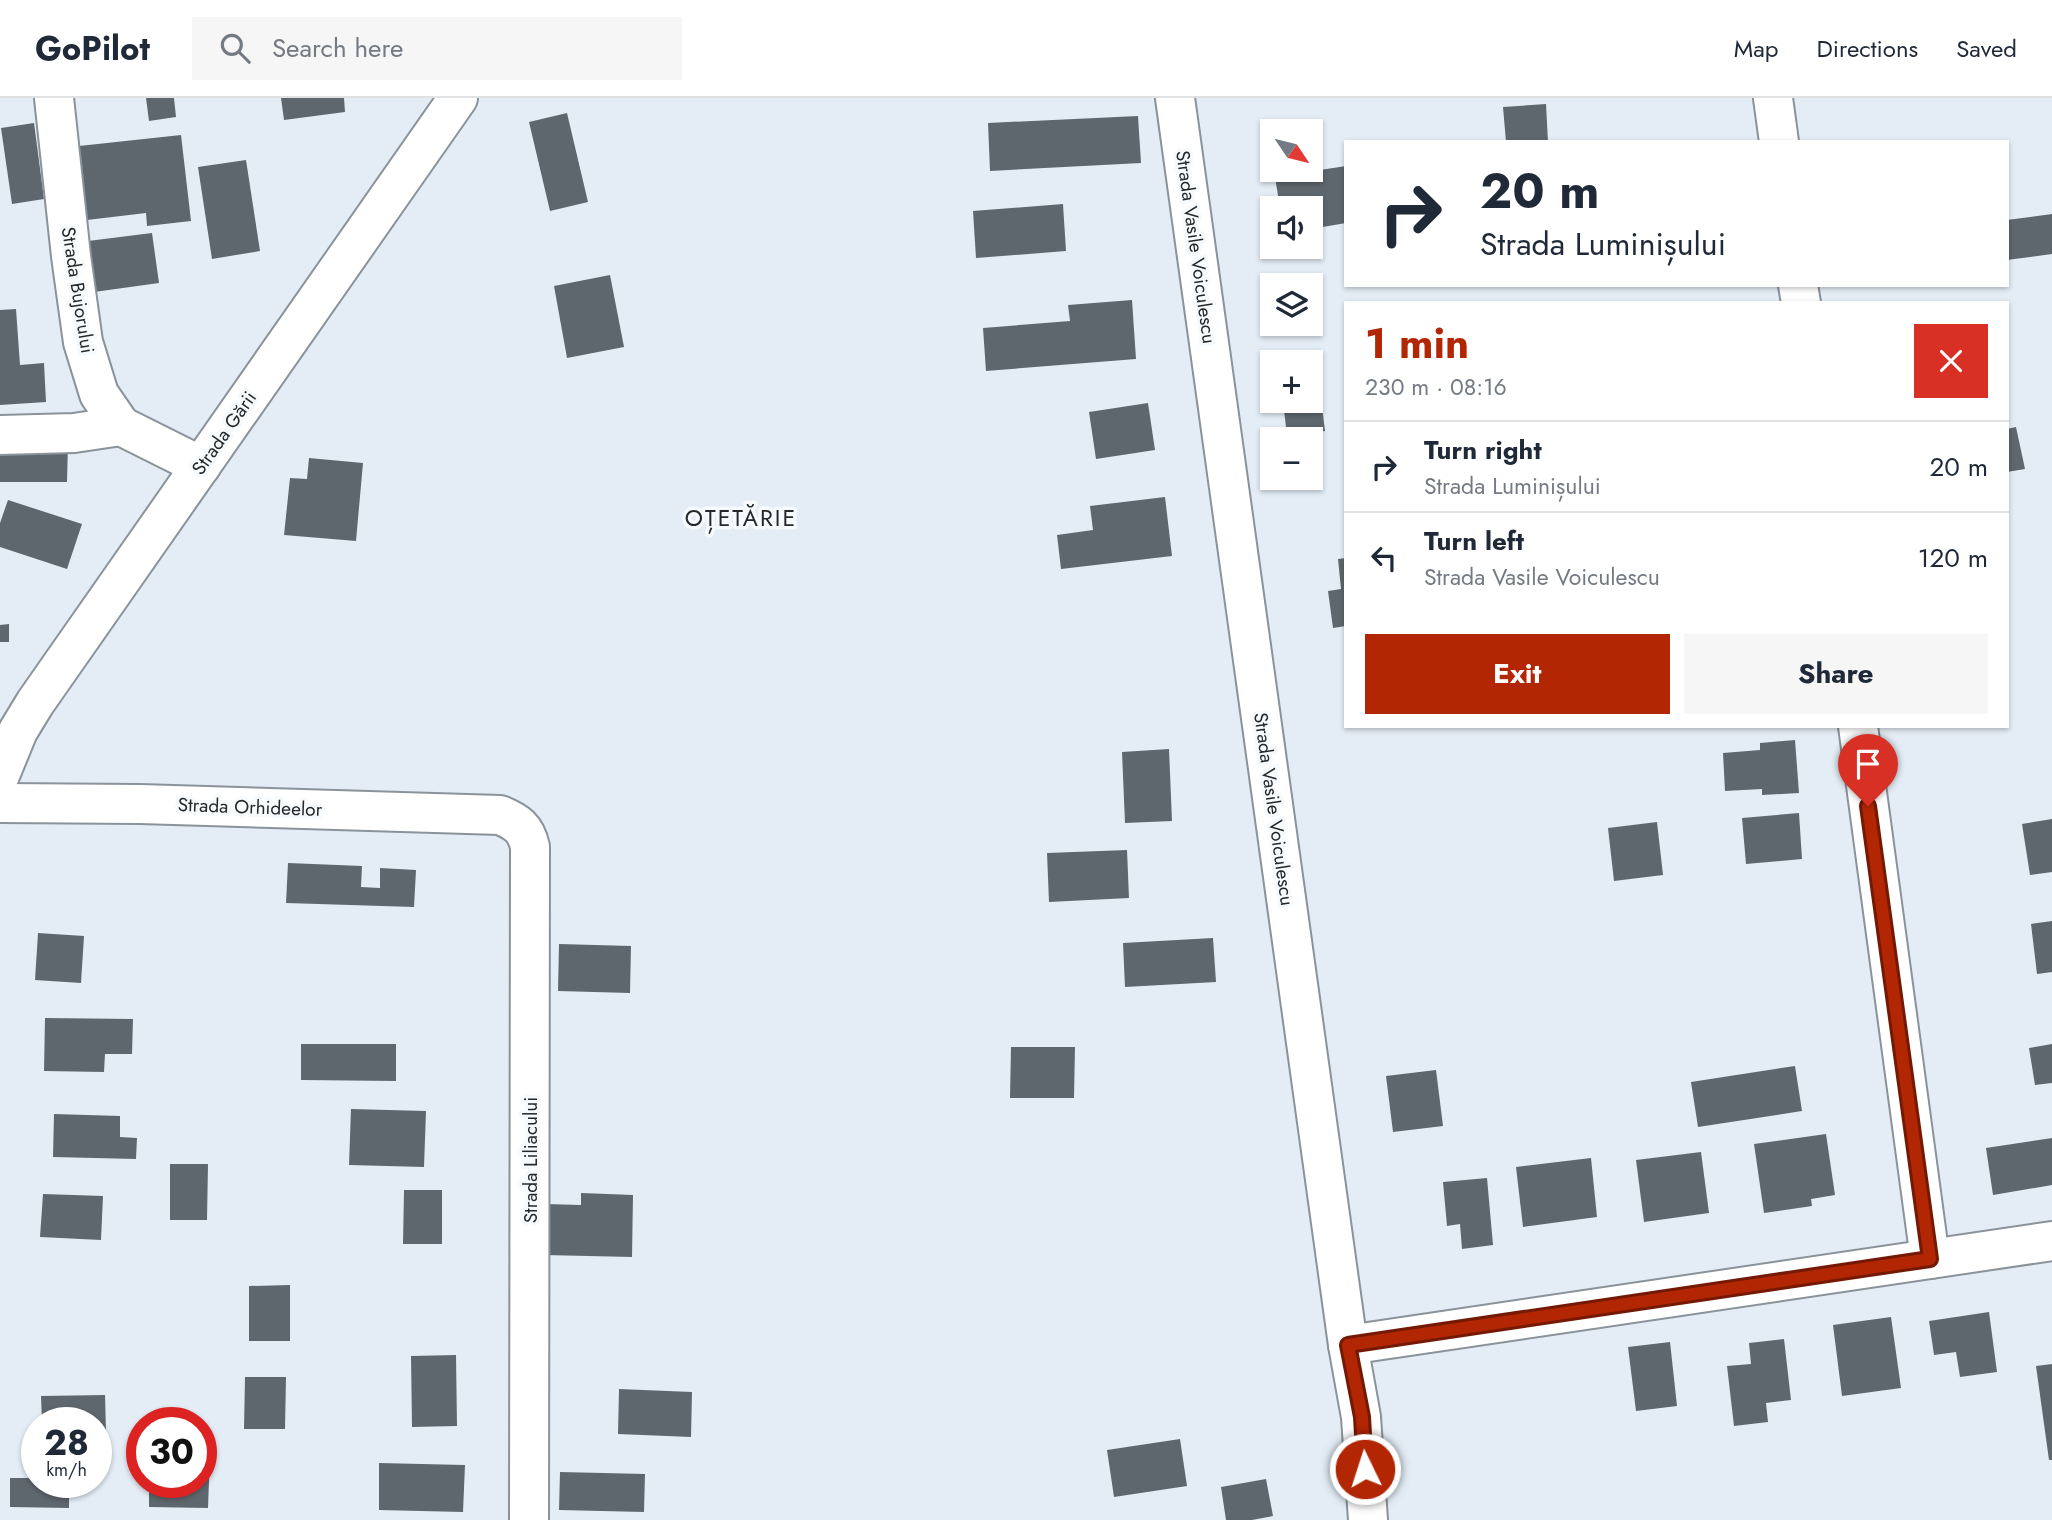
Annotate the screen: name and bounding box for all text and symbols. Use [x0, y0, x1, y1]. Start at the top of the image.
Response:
search box [192, 17, 682, 80]
text: GoPilot [35, 25, 150, 72]
icon: search [216, 29, 254, 67]
text: Search here [272, 29, 403, 67]
text: Map [1734, 31, 1779, 66]
text: Directions [1817, 31, 1918, 66]
text: Saved [1956, 31, 2017, 66]
north arrow [1260, 119, 1323, 182]
map controls [1260, 119, 1323, 490]
street label: Strada Vasile Voiculescu [1169, 149, 1223, 345]
text: 20 m [1480, 156, 1599, 226]
icon: right [1365, 168, 1456, 259]
button: sound [1260, 196, 1323, 259]
text: Strada Luminișului [1480, 221, 1726, 267]
street label: Strada Bujorului [55, 225, 101, 355]
button: layers [1260, 273, 1323, 336]
text: 1 min [1365, 313, 1469, 374]
button: close [1914, 324, 1988, 398]
button: + [1260, 350, 1323, 413]
text: 230 m · 08:16 [1365, 370, 1507, 404]
street label: Strada Gării [185, 386, 263, 480]
button: − [1260, 427, 1323, 490]
text: Turn right [1424, 431, 1542, 469]
icon: right [1365, 448, 1403, 486]
text: 20 m [1930, 448, 1988, 486]
text: Strada Luminișului [1424, 469, 1601, 503]
district label: OȚETĂRIE [685, 501, 797, 535]
text: Turn left [1424, 522, 1524, 560]
icon: left [1365, 539, 1403, 577]
text: 120 m [1918, 539, 1988, 577]
text: Strada Vasile Voiculescu [1424, 560, 1660, 594]
button: Exit [1365, 634, 1670, 714]
button: Share [1684, 634, 1988, 714]
street label: Strada Vasile Voiculescu [1247, 711, 1301, 907]
pin [1838, 734, 1898, 806]
icon: arrive [1849, 745, 1887, 783]
street label: Strada Orhideelor [177, 791, 323, 823]
street label: Strada Liliacului [517, 1097, 544, 1223]
speed limit sign: 30 [126, 1407, 217, 1498]
text: 28 [44, 1418, 89, 1468]
position arrow [1328, 1432, 1402, 1506]
text: km/h [46, 1457, 87, 1483]

